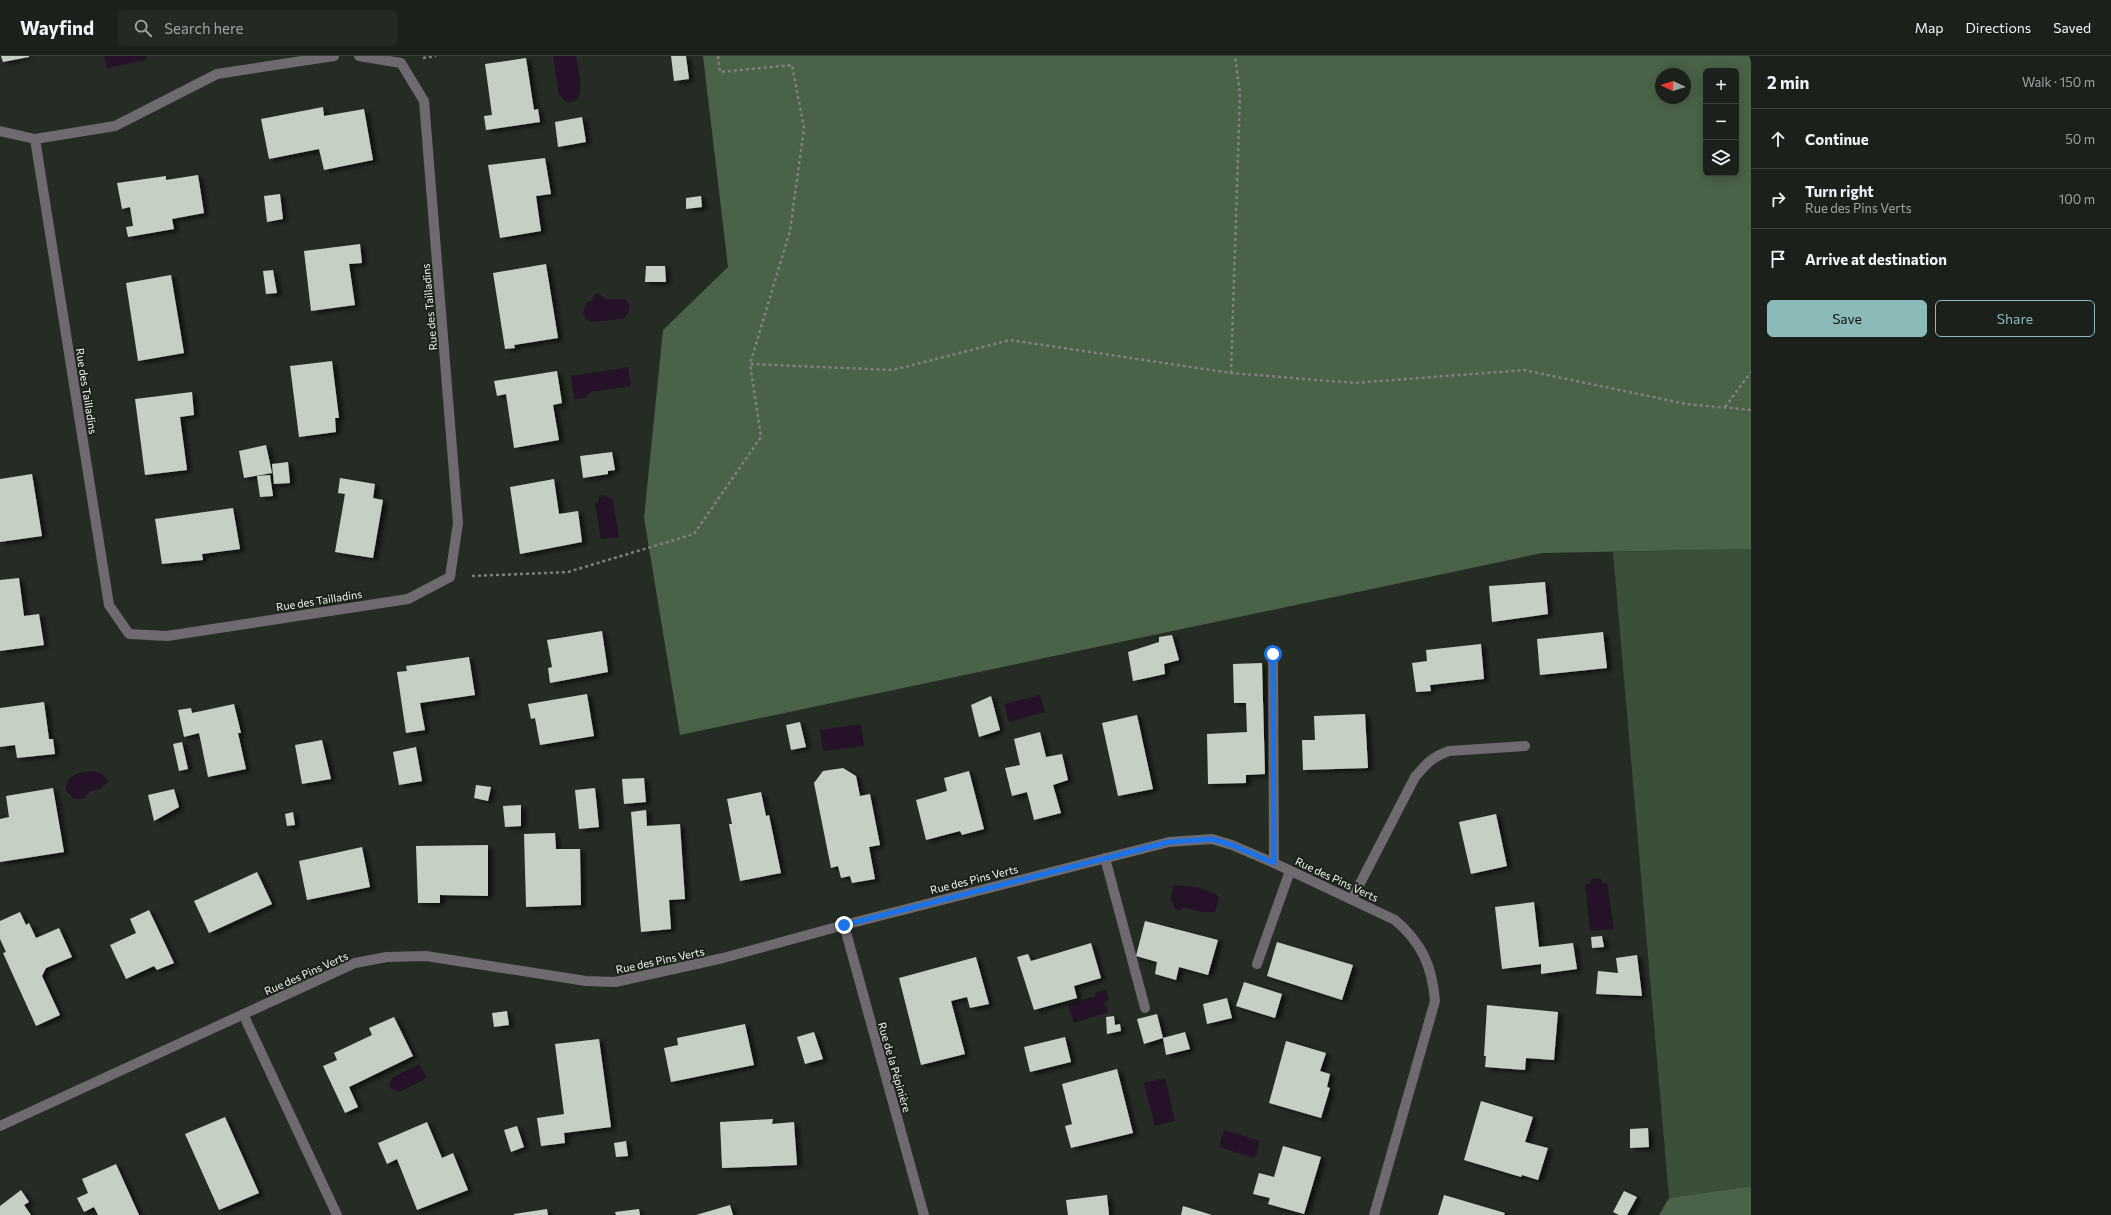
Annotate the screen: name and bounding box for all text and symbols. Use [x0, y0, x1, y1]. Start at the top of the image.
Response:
search box [118, 10, 398, 46]
text: Wayfind [20, 16, 94, 39]
icon: search [132, 17, 154, 39]
text: Search here [164, 19, 244, 37]
text: Map [1915, 19, 1944, 36]
text: Directions [1966, 19, 2031, 36]
text: Saved [2053, 19, 2091, 36]
north arrow [1655, 68, 1691, 104]
map controls [1703, 68, 1739, 176]
button: + [1703, 68, 1739, 104]
text: 2 min [1767, 72, 1809, 93]
text: Walk · 150 m [2022, 74, 2095, 90]
button: − [1703, 104, 1739, 140]
icon: ahead [1767, 128, 1789, 150]
text: Continue [1805, 130, 1869, 148]
text: 50 m [2065, 131, 2095, 147]
button: layers [1703, 140, 1739, 176]
text: Turn right [1805, 182, 1874, 200]
icon: right [1767, 188, 1789, 210]
text: 100 m [2059, 191, 2095, 207]
text: Rue des Pins Verts [1805, 200, 1912, 216]
icon: arrive [1767, 248, 1789, 270]
text: Arrive at destination [1805, 250, 1947, 268]
street label: Rue des Tailladins [419, 263, 439, 351]
button: Save [1767, 300, 1927, 337]
button: Share [1935, 300, 2095, 337]
street label: Rue des Tailladins [74, 347, 100, 435]
street label: Rue des Tailladins [275, 587, 363, 613]
route start [1264, 645, 1282, 663]
street label: Rue des Pins Verts [1293, 854, 1381, 904]
street label: Rue des Pins Verts [929, 862, 1019, 896]
route end [835, 916, 853, 934]
street label: Rue des Pins Verts [614, 944, 706, 976]
street label: Rue des Pins Verts [262, 949, 350, 997]
street label: Rue de la Pépinière [876, 1020, 914, 1114]

